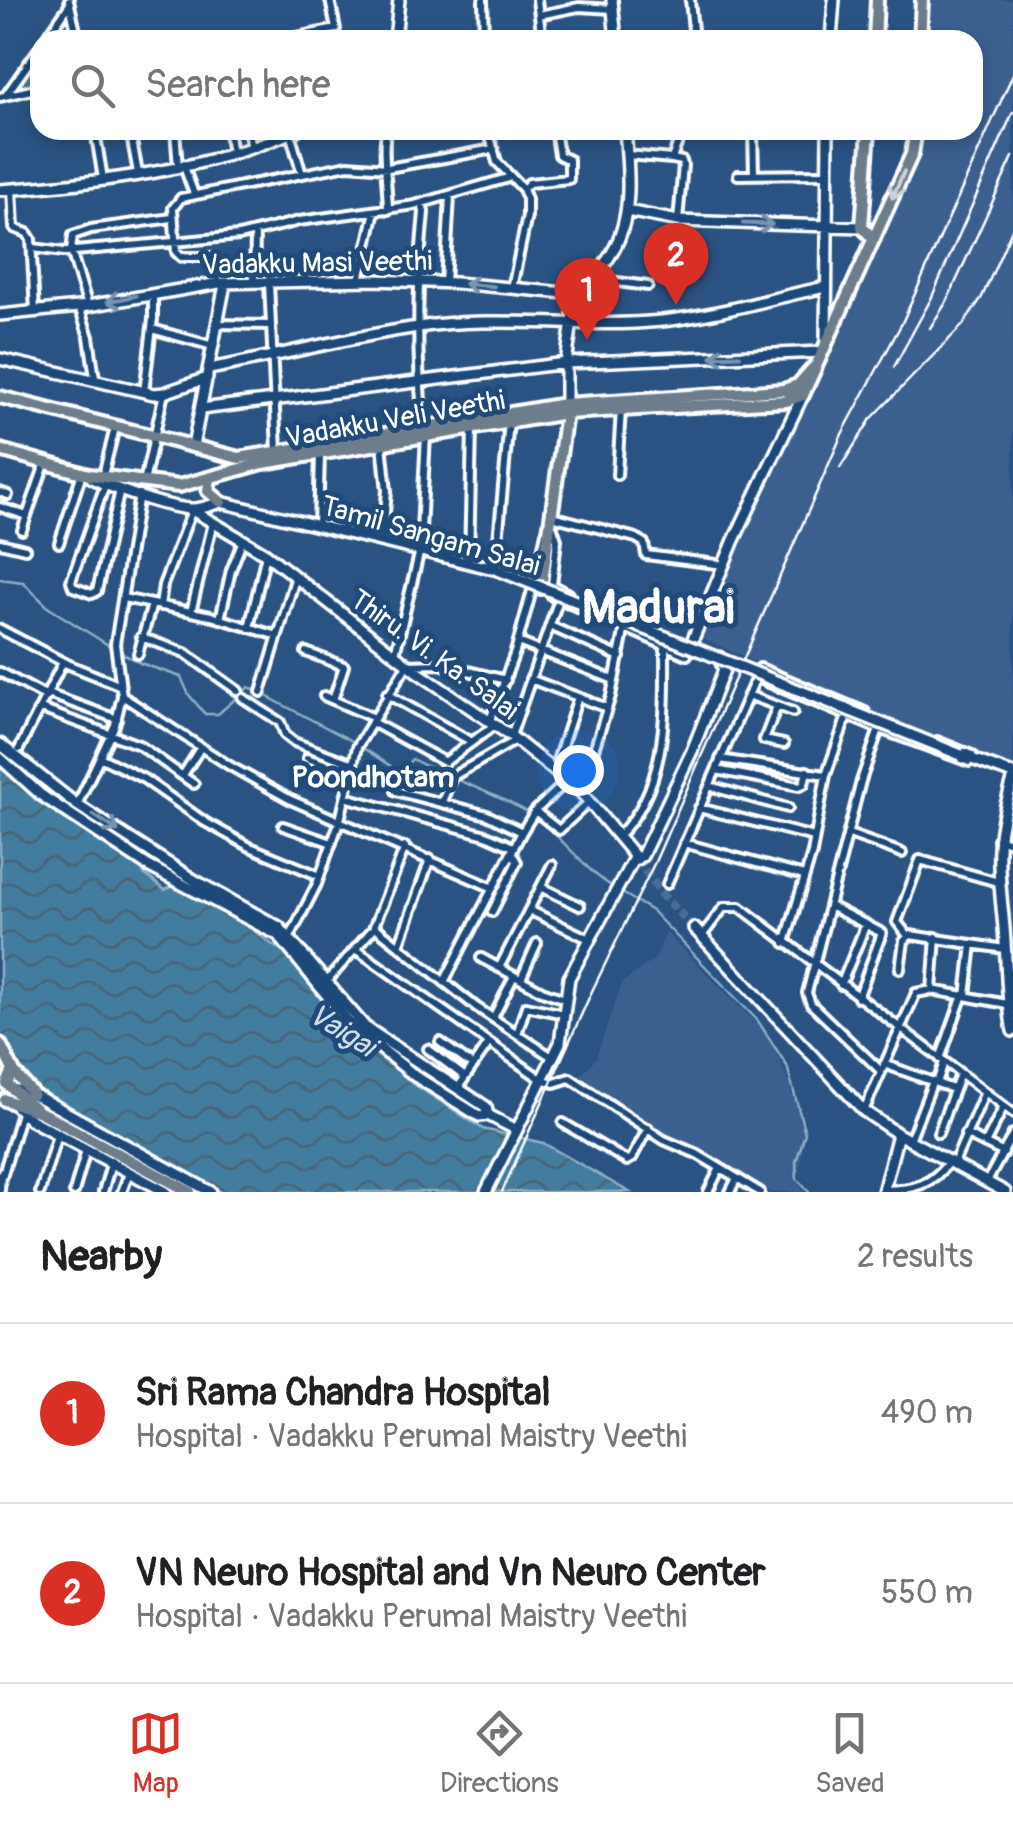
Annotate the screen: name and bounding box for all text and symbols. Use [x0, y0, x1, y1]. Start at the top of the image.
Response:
search box [30, 30, 983, 140]
icon: search [65, 58, 120, 113]
text: Search here [145, 61, 331, 109]
one-way arrow [888, 169, 906, 200]
one-way arrow [742, 215, 774, 234]
pin: 2 [644, 222, 708, 305]
street label: Vadakku Masi Veethi [201, 244, 433, 283]
pin: 1 [554, 258, 620, 340]
one-way arrow [464, 275, 496, 294]
one-way arrow [106, 291, 138, 310]
one-way arrow [709, 347, 741, 366]
street label: Vadakku Veli Veethi [283, 383, 508, 456]
street label: Tamil Sangam Salai [317, 488, 544, 584]
district label: Madurai [582, 578, 734, 638]
street label: Thiru. Vi. Ka. Salai [343, 582, 525, 728]
your location [553, 745, 604, 796]
district label: Poondhotam [291, 759, 455, 796]
one-way arrow [91, 813, 119, 834]
water label: Vaigai [302, 996, 386, 1068]
text: Nearby [40, 1231, 162, 1283]
text: 2 results [857, 1237, 973, 1277]
text: Sri Rama Chandra Hospital [135, 1369, 551, 1417]
text: 1 [66, 1393, 79, 1433]
text: 490 m [881, 1393, 973, 1433]
text: Hospital · Vadakku Perumal Maistry Veethi [135, 1417, 687, 1457]
text: VN Neuro Hospital and Vn Neuro Center [135, 1549, 766, 1597]
text: 2 [64, 1573, 81, 1613]
text: 550 m [881, 1573, 973, 1613]
text: Hospital · Vadakku Perumal Maistry Veethi [135, 1597, 687, 1637]
tab: Map [128, 1706, 183, 1801]
tab: Directions [440, 1706, 559, 1801]
tab: Saved [815, 1706, 885, 1801]

